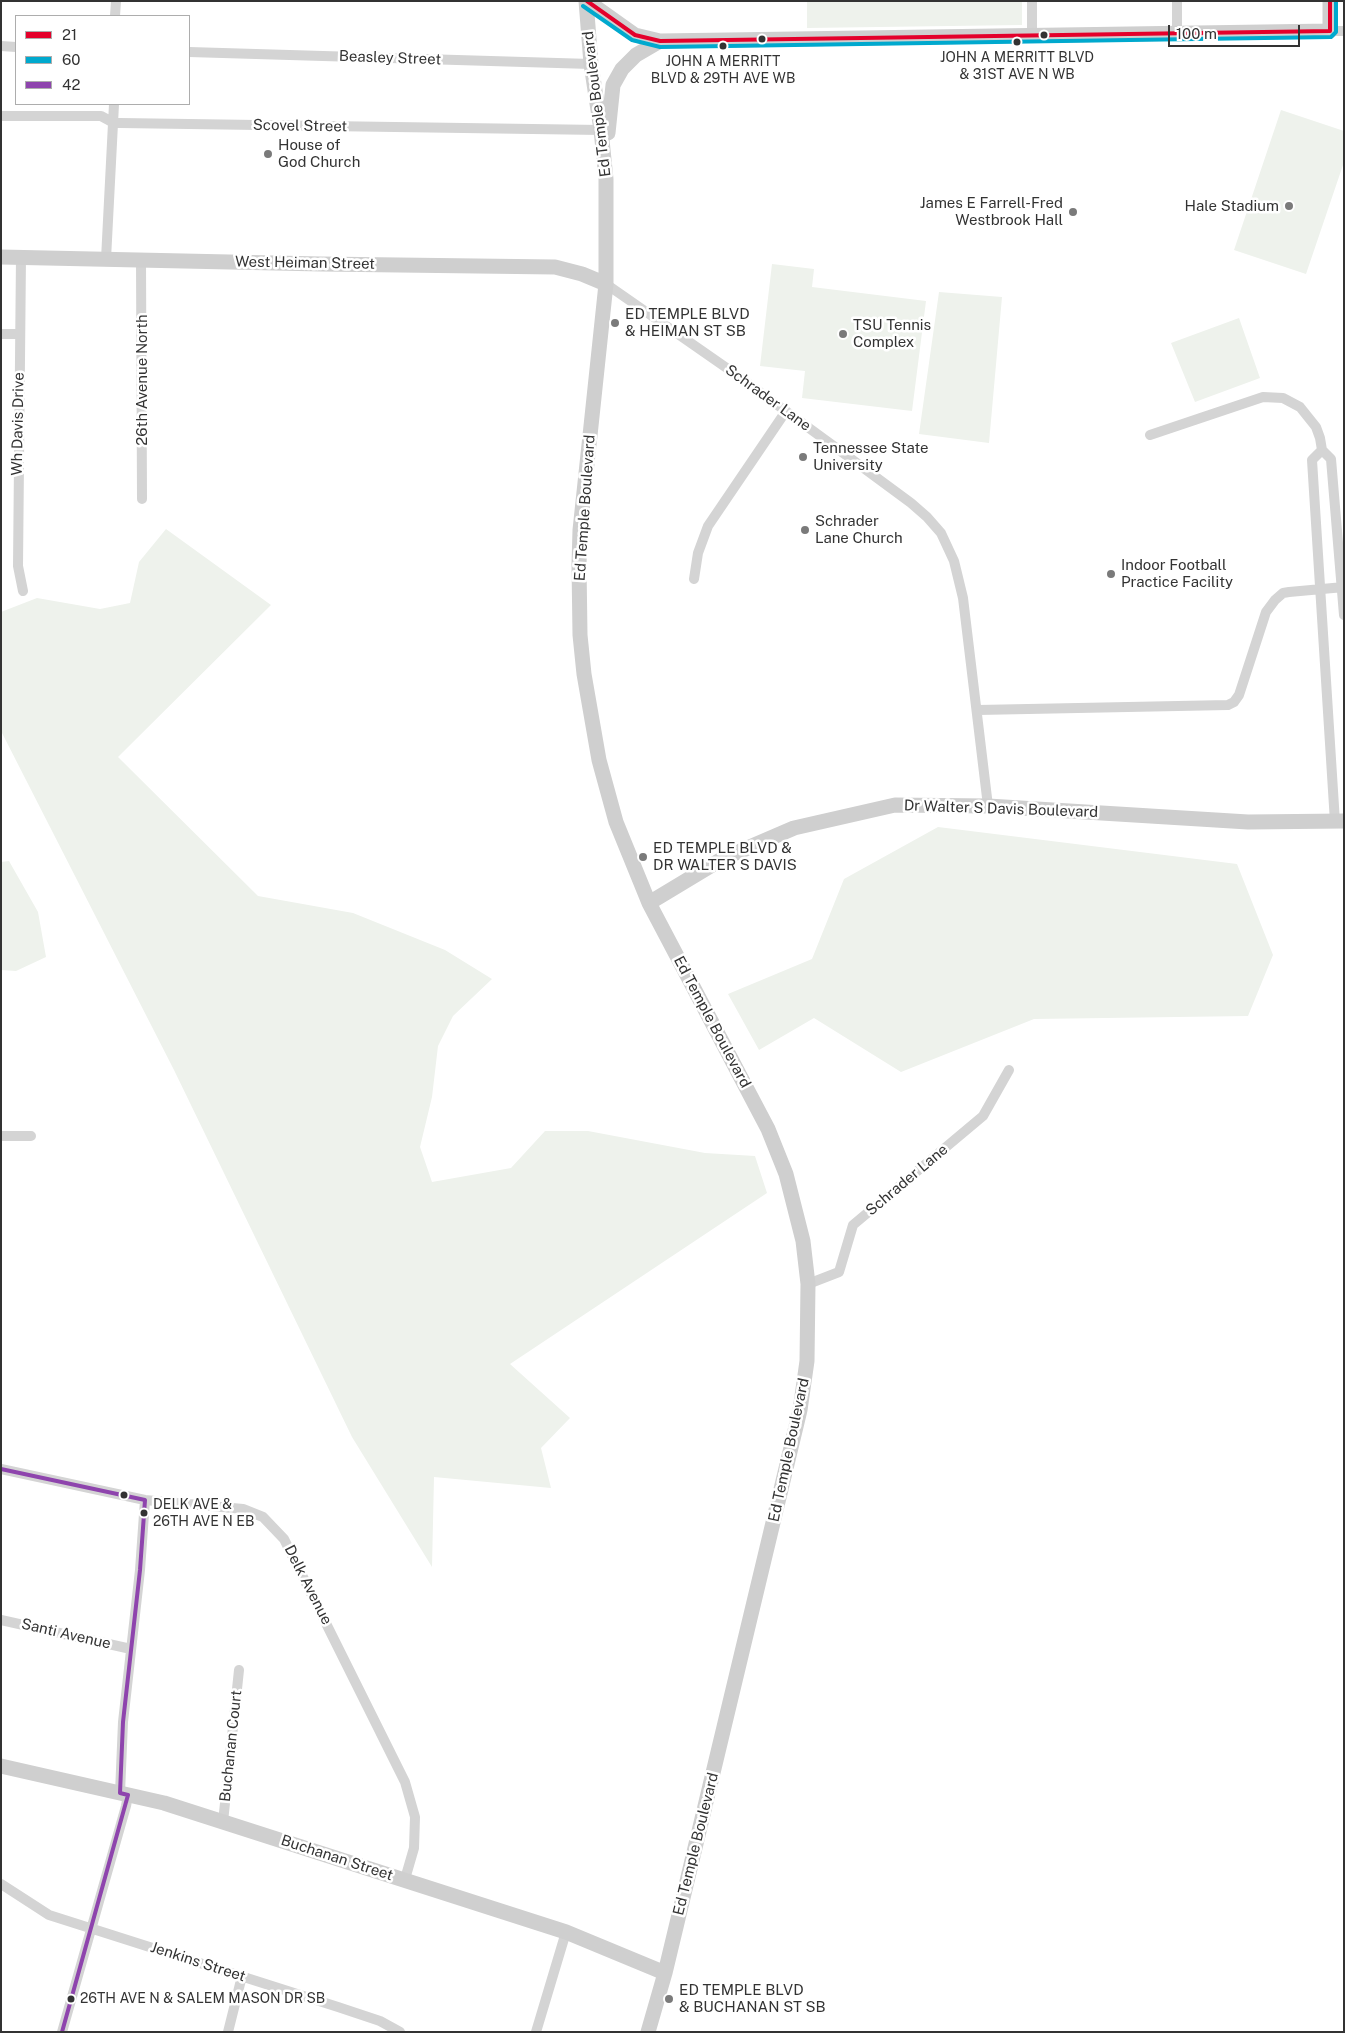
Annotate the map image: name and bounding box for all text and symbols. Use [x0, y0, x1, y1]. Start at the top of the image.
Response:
legend [15, 15, 190, 105]
scale bar [1170, 15, 1302, 47]
text: 100 m [1176, 25, 1217, 42]
text: 21 [62, 26, 77, 43]
street label: Ed Temple Boulevard [579, 30, 615, 178]
unlabelled marker [1039, 30, 1049, 40]
unlabelled marker [757, 34, 767, 44]
marker: JOHN A MERRITT BLVD & 31ST AVE N WB [1012, 37, 1022, 47]
marker: JOHN A MERRITT BLVD & 29TH AVE WB [718, 41, 728, 51]
street label: Beasley Street [339, 47, 441, 69]
place label: JOHN A MERRITT BLVD & 31ST AVE N WB [940, 50, 1094, 82]
text: 60 [62, 51, 80, 68]
place label: JOHN A MERRITT BLVD & 29TH AVE WB [651, 54, 795, 86]
text: 42 [62, 76, 80, 93]
street label: Scovel Street [253, 116, 347, 136]
place label: House of God Church [278, 136, 360, 171]
marker: House of God Church [262, 148, 274, 160]
place label: James E Farrell-Fred Westbrook Hall [920, 194, 1063, 229]
place label: Hale Stadium [1185, 197, 1279, 215]
marker: Hale Stadium [1283, 200, 1295, 212]
marker: James E Farrell-Fred Westbrook Hall [1067, 206, 1079, 218]
street label: West Heiman Street [235, 253, 375, 273]
place label: ED TEMPLE BLVD & HEIMAN ST SB [625, 305, 750, 340]
street label: 26th Avenue North [133, 314, 151, 446]
place label: TSU Tennis Complex [853, 316, 931, 351]
marker: ED TEMPLE BLVD & HEIMAN ST SB [609, 317, 621, 329]
marker: TSU Tennis Complex [837, 328, 849, 340]
street label: Schrader Lane [722, 361, 814, 435]
street label: Wh Davis Drive [8, 372, 28, 476]
street label: Ed Temple Boulevard [571, 434, 599, 582]
place label: Tennessee State University [813, 439, 929, 474]
marker: Tennessee State University [797, 451, 809, 463]
place label: Schrader Lane Church [815, 512, 903, 547]
marker: Schrader Lane Church [799, 524, 811, 536]
place label: Indoor Football Practice Facility [1121, 556, 1233, 591]
marker: Indoor Football Practice Facility [1105, 568, 1117, 580]
street label: Dr Walter S Davis Boulevard [904, 797, 1098, 821]
place label: ED TEMPLE BLVD & DR WALTER S DAVIS [653, 839, 797, 874]
marker: ED TEMPLE BLVD & DR WALTER S DAVIS [637, 851, 649, 863]
street label: Ed Temple Boulevard [670, 953, 754, 1091]
street label: Schrader Lane [862, 1140, 952, 1220]
street label: Ed Temple Boulevard [765, 1376, 813, 1524]
unlabelled marker [119, 1490, 129, 1500]
place label: DELK AVE & 26TH AVE N EB [153, 1497, 254, 1530]
marker: DELK AVE & 26TH AVE N EB [139, 1508, 149, 1518]
street label: Delk Avenue [280, 1542, 336, 1628]
street label: Santi Avenue [19, 1615, 113, 1653]
street label: Buchanan Court [216, 1689, 246, 1803]
street label: Ed Temple Boulevard [670, 1771, 722, 1917]
street label: Buchanan Street [279, 1831, 395, 1885]
street label: Jenkins Street [148, 1938, 248, 1986]
place label: ED TEMPLE BLVD & BUCHANAN ST SB [679, 1981, 826, 2016]
place label: 26TH AVE N & SALEM MASON DR SB [80, 1991, 325, 2007]
marker: ED TEMPLE BLVD & BUCHANAN ST SB [663, 1993, 675, 2005]
marker: 26TH AVE N & SALEM MASON DR SB [66, 1994, 76, 2004]

